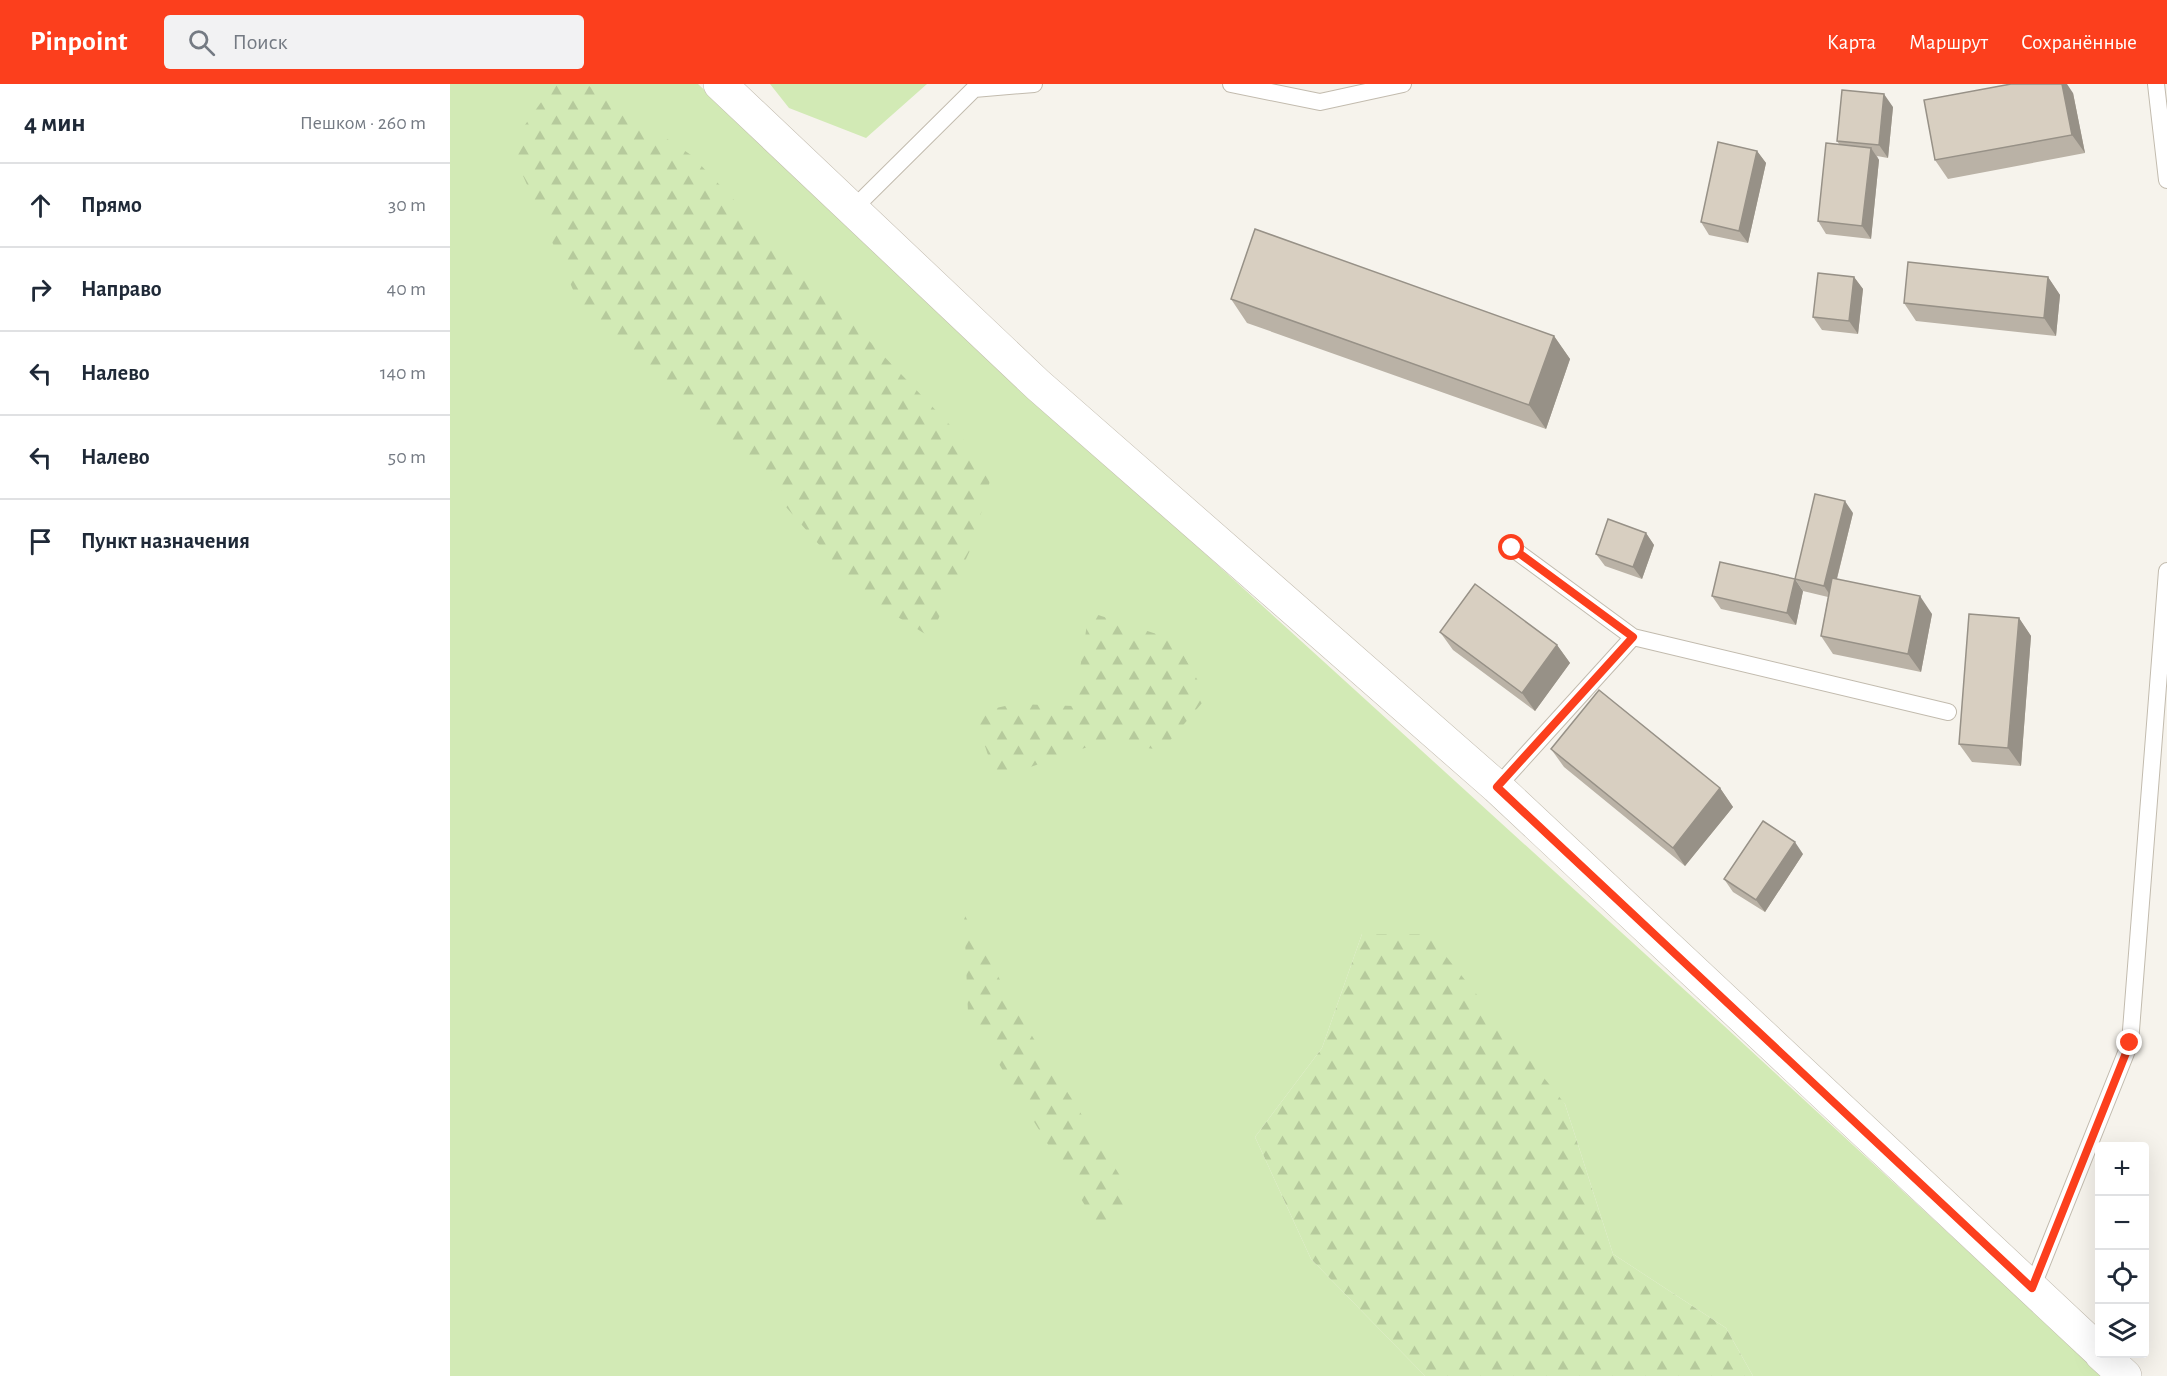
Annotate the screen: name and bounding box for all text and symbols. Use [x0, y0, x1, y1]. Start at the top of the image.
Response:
search box [164, 15, 584, 69]
icon: search [185, 26, 218, 59]
text: Pinpoint [30, 28, 128, 56]
text: Поиск [233, 31, 288, 53]
text: Карта [1827, 32, 1876, 53]
text: Маршрут [1909, 32, 1988, 53]
text: Сохранённые [2021, 32, 2137, 53]
text: 4 мин [24, 110, 86, 136]
text: Пешком · 260 m [300, 113, 426, 133]
icon: ahead [24, 189, 57, 222]
text: Прямо [81, 194, 142, 216]
text: 30 m [388, 195, 426, 215]
icon: right [24, 273, 57, 306]
text: Направо [81, 278, 162, 300]
text: 40 m [387, 279, 426, 299]
icon: left [24, 357, 57, 390]
text: Налево [81, 362, 150, 384]
text: 140 m [380, 363, 426, 383]
icon: left [24, 441, 57, 474]
text: Налево [81, 446, 150, 468]
text: 50 m [388, 447, 426, 467]
icon: arrive [24, 525, 57, 558]
text: Пункт назначения [81, 530, 250, 552]
route start [1498, 534, 1524, 560]
route end [2116, 1029, 2142, 1055]
map controls [2095, 1142, 2149, 1358]
button: + [2095, 1142, 2149, 1196]
button: − [2095, 1196, 2149, 1250]
button: locate [2095, 1250, 2149, 1304]
button: layers [2095, 1304, 2149, 1358]

